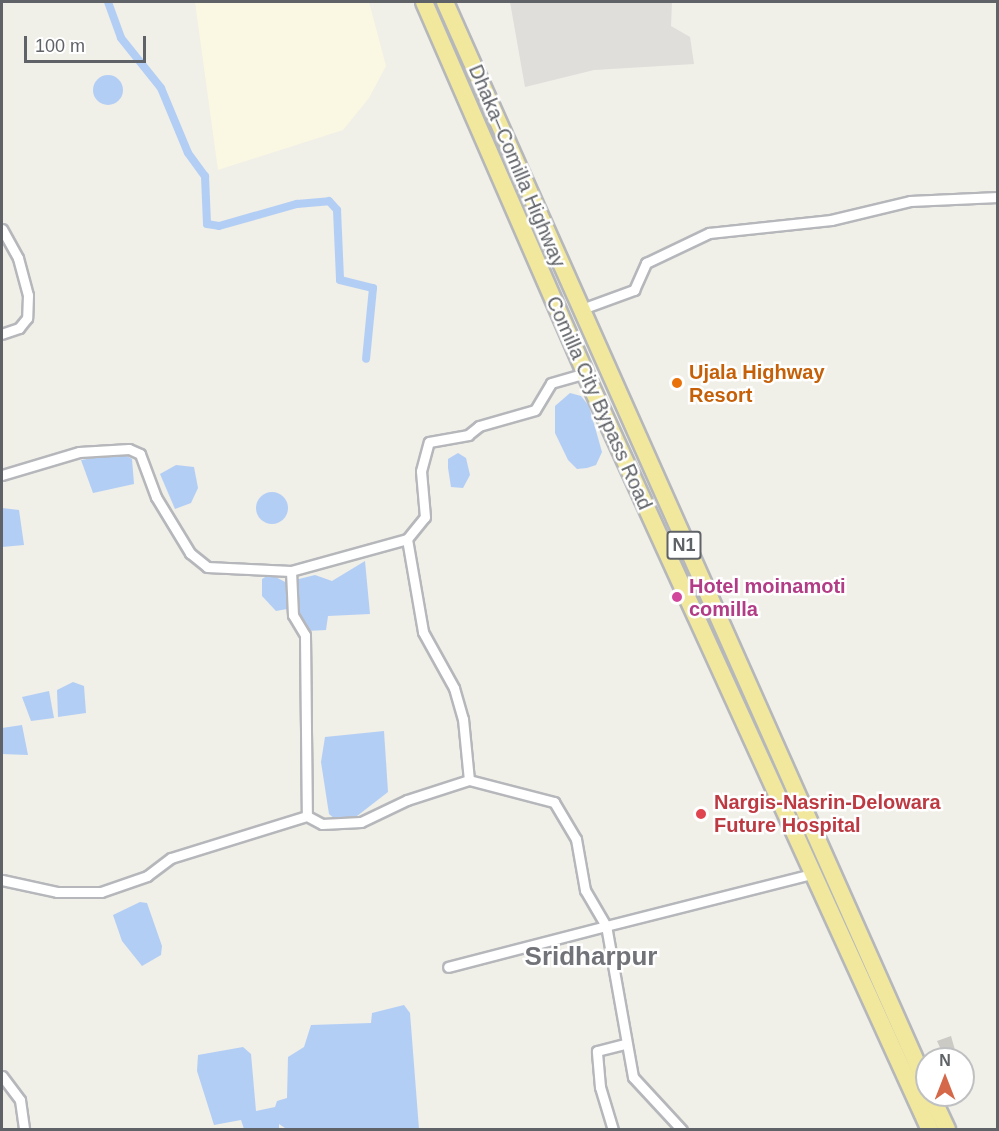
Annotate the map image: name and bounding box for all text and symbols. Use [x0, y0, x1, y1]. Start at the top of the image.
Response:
scale bar [27, 24, 148, 62]
text: 100 m [35, 36, 85, 56]
street label: Dhaka–Comilla Highway [463, 61, 571, 271]
street label: Comilla City Bypass Road [541, 293, 657, 513]
place label: Ujala Highway Resort [689, 360, 825, 407]
marker: Ujala Highway Resort [670, 376, 684, 390]
road number: N1 [666, 530, 702, 560]
place label: Hotel moinamoti comilla [689, 574, 846, 621]
marker: Hotel moinamoti comilla [670, 590, 684, 604]
place label: Nargis-Nasrin-Delowara Future Hospital [714, 790, 941, 837]
marker: Nargis-Nasrin-Delowara Future Hospital [692, 805, 710, 823]
district label: Sridharpur [525, 941, 657, 973]
north arrow [915, 1047, 975, 1107]
text: N [939, 1052, 951, 1069]

